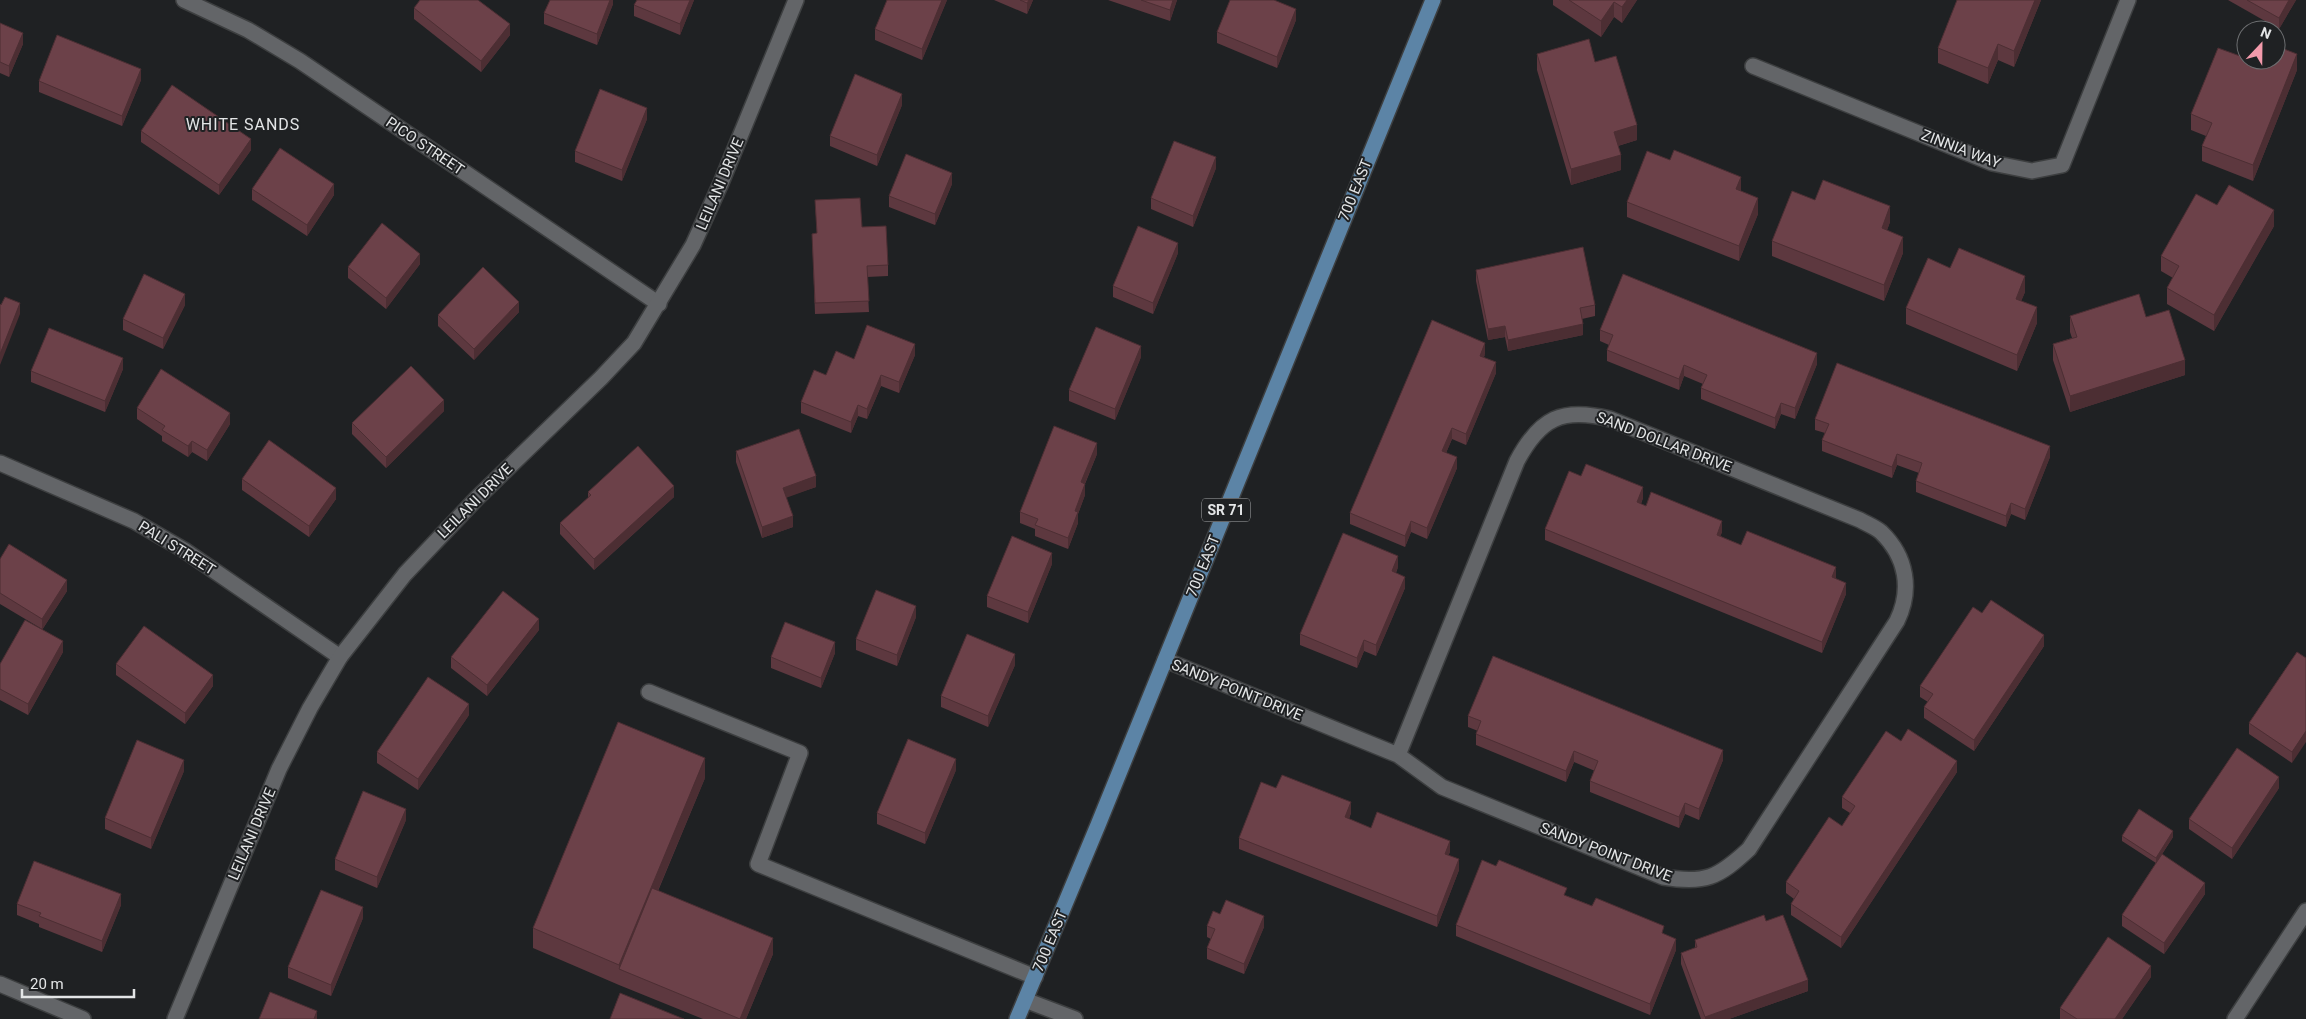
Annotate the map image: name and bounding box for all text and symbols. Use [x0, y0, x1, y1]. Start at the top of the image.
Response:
north arrow [2236, 20, 2286, 70]
text: N [2258, 24, 2273, 42]
street label: PICO STREET [382, 113, 468, 179]
district label: WHITE SANDS [186, 115, 300, 134]
street label: ZINNIA WAY [1919, 126, 2003, 172]
street label: LEILANI DRIVE [692, 135, 748, 233]
street label: 700 EAST [1334, 156, 1376, 224]
street label: SAND DOLLAR DRIVE [1594, 408, 1735, 476]
street label: LEILANI DRIVE [434, 460, 516, 542]
road number: SR 71 [1202, 498, 1250, 522]
street label: PALI STREET [135, 517, 219, 579]
street label: 700 EAST [1182, 532, 1224, 600]
street label: SANDY POINT DRIVE [1169, 656, 1306, 725]
street label: LEILANI DRIVE [224, 785, 280, 883]
street label: SANDY POINT DRIVE [1538, 819, 1675, 886]
street label: 700 EAST [1029, 907, 1071, 975]
scale bar [22, 966, 135, 998]
text: 20 m [30, 975, 64, 993]

